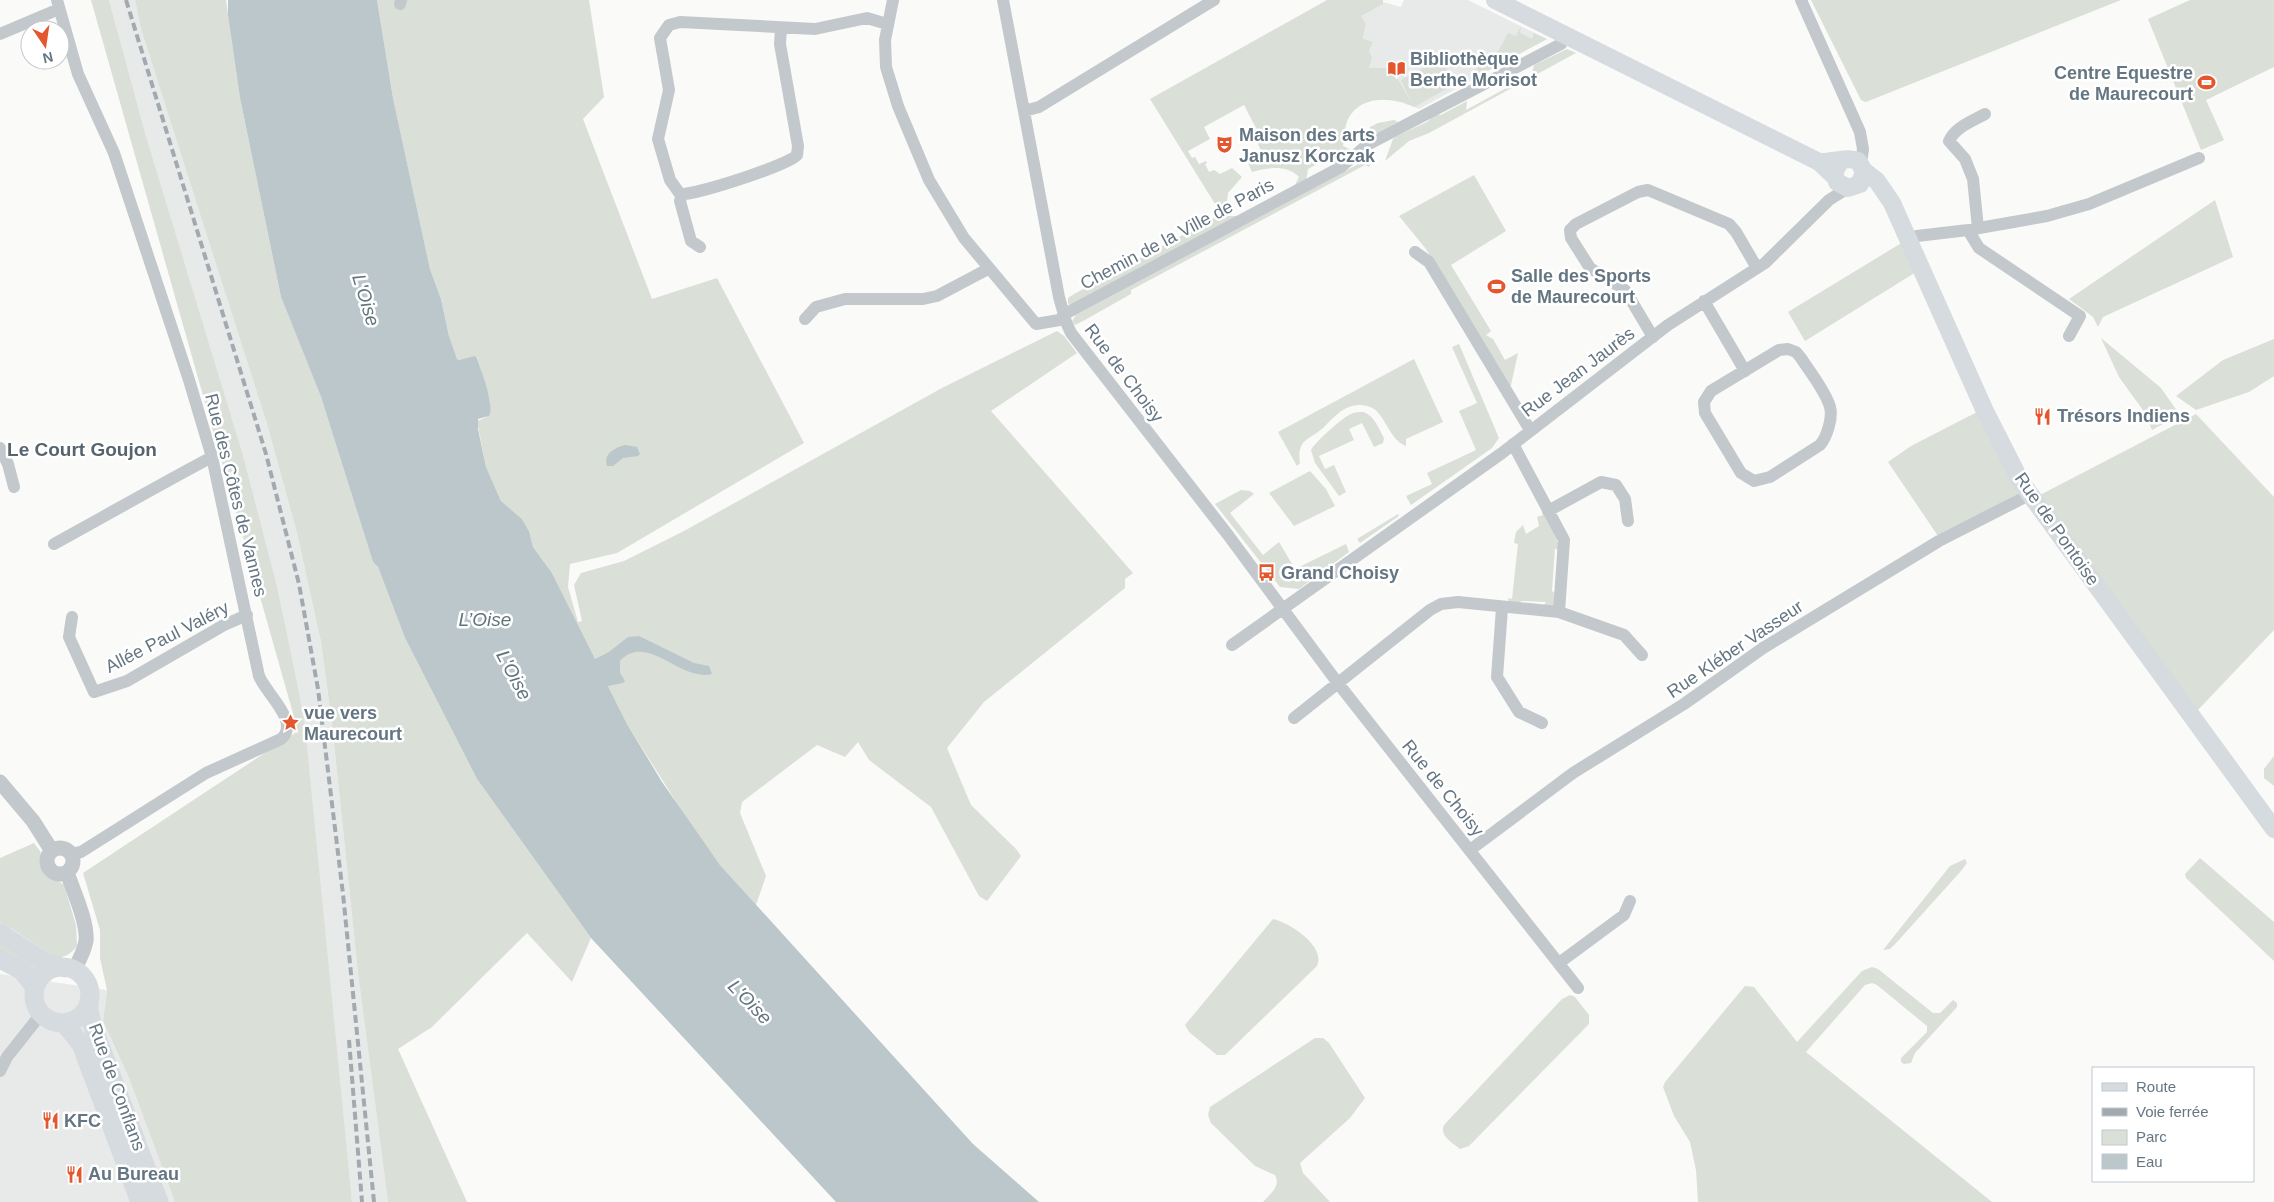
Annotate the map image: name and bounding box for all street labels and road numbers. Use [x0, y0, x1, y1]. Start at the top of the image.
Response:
street label: Chemin de la Ville de Paris [1077, 175, 1277, 293]
street label: Rue de Choisy [1080, 320, 1168, 426]
street label: Rue Jean Jaurès [1518, 323, 1638, 421]
street label: Rue des Côtes de Vannes [201, 391, 271, 599]
street label: Rue de Pontoise [2011, 469, 2103, 589]
street label: Rue Kléber Vasseur [1663, 596, 1807, 702]
street label: Allée Paul Valéry [102, 597, 232, 677]
street label: Rue de Choisy [1398, 736, 1488, 840]
street label: Rue de Conflans [85, 1021, 149, 1153]

